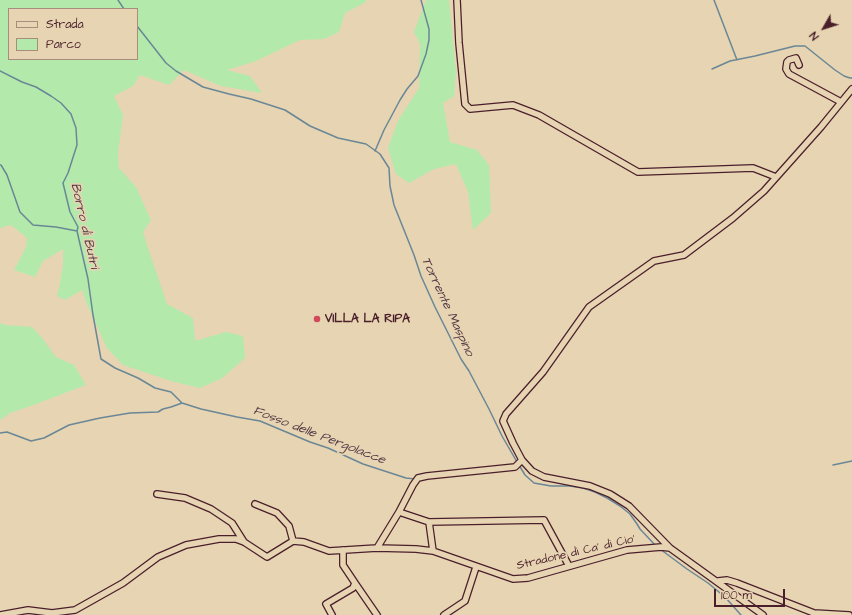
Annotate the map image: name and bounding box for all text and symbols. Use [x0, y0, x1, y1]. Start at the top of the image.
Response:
legend [8, 8, 138, 60]
north arrow [804, 8, 844, 48]
text: Strada [46, 16, 84, 33]
text: N [806, 28, 822, 43]
text: Parco [46, 36, 81, 53]
water label: Borro di Butri [67, 182, 101, 270]
water label: Torrente Maspino [417, 255, 477, 359]
place label: VILLA LA RIPA [325, 312, 410, 326]
marker: VILLA LA RIPA [312, 314, 322, 324]
water label: Fosso delle Pergolacce [251, 404, 387, 468]
street label: Stradone di Ca' di Cio' [515, 532, 637, 574]
scale bar [716, 581, 787, 607]
text: 100 m [721, 587, 752, 604]

